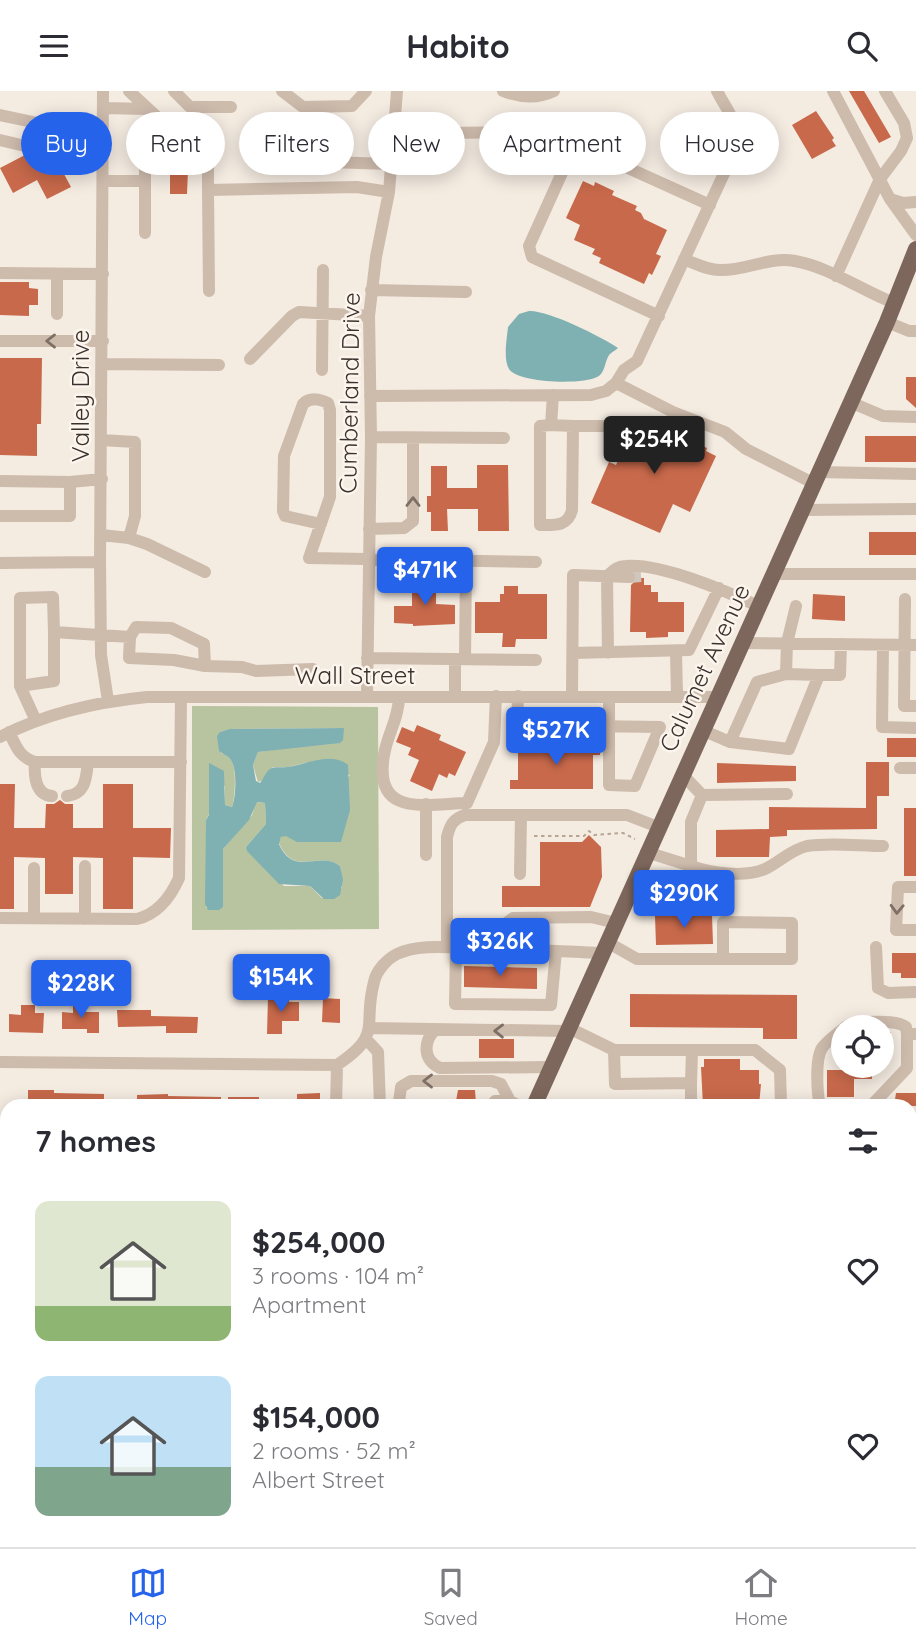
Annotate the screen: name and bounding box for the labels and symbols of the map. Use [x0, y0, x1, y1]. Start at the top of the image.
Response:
street label: Cumberland Drive [332, 292, 366, 494]
street label: Valley Drive [65, 330, 95, 462]
one-way arrow [46, 333, 56, 349]
pin: $254K [605, 417, 703, 476]
one-way arrow [405, 497, 421, 507]
pin: $471K [376, 547, 474, 607]
street label: Calumet Avenue [652, 579, 756, 756]
street label: Wall Street [295, 660, 415, 690]
pin: $527K [507, 707, 605, 767]
pin: $290K [635, 871, 733, 930]
one-way arrow [889, 904, 905, 915]
pin: $326K [451, 919, 549, 978]
pin: $154K [232, 955, 330, 1014]
pin: $228K [32, 961, 130, 1020]
one-way arrow [493, 1023, 504, 1038]
one-way arrow [423, 1073, 433, 1089]

